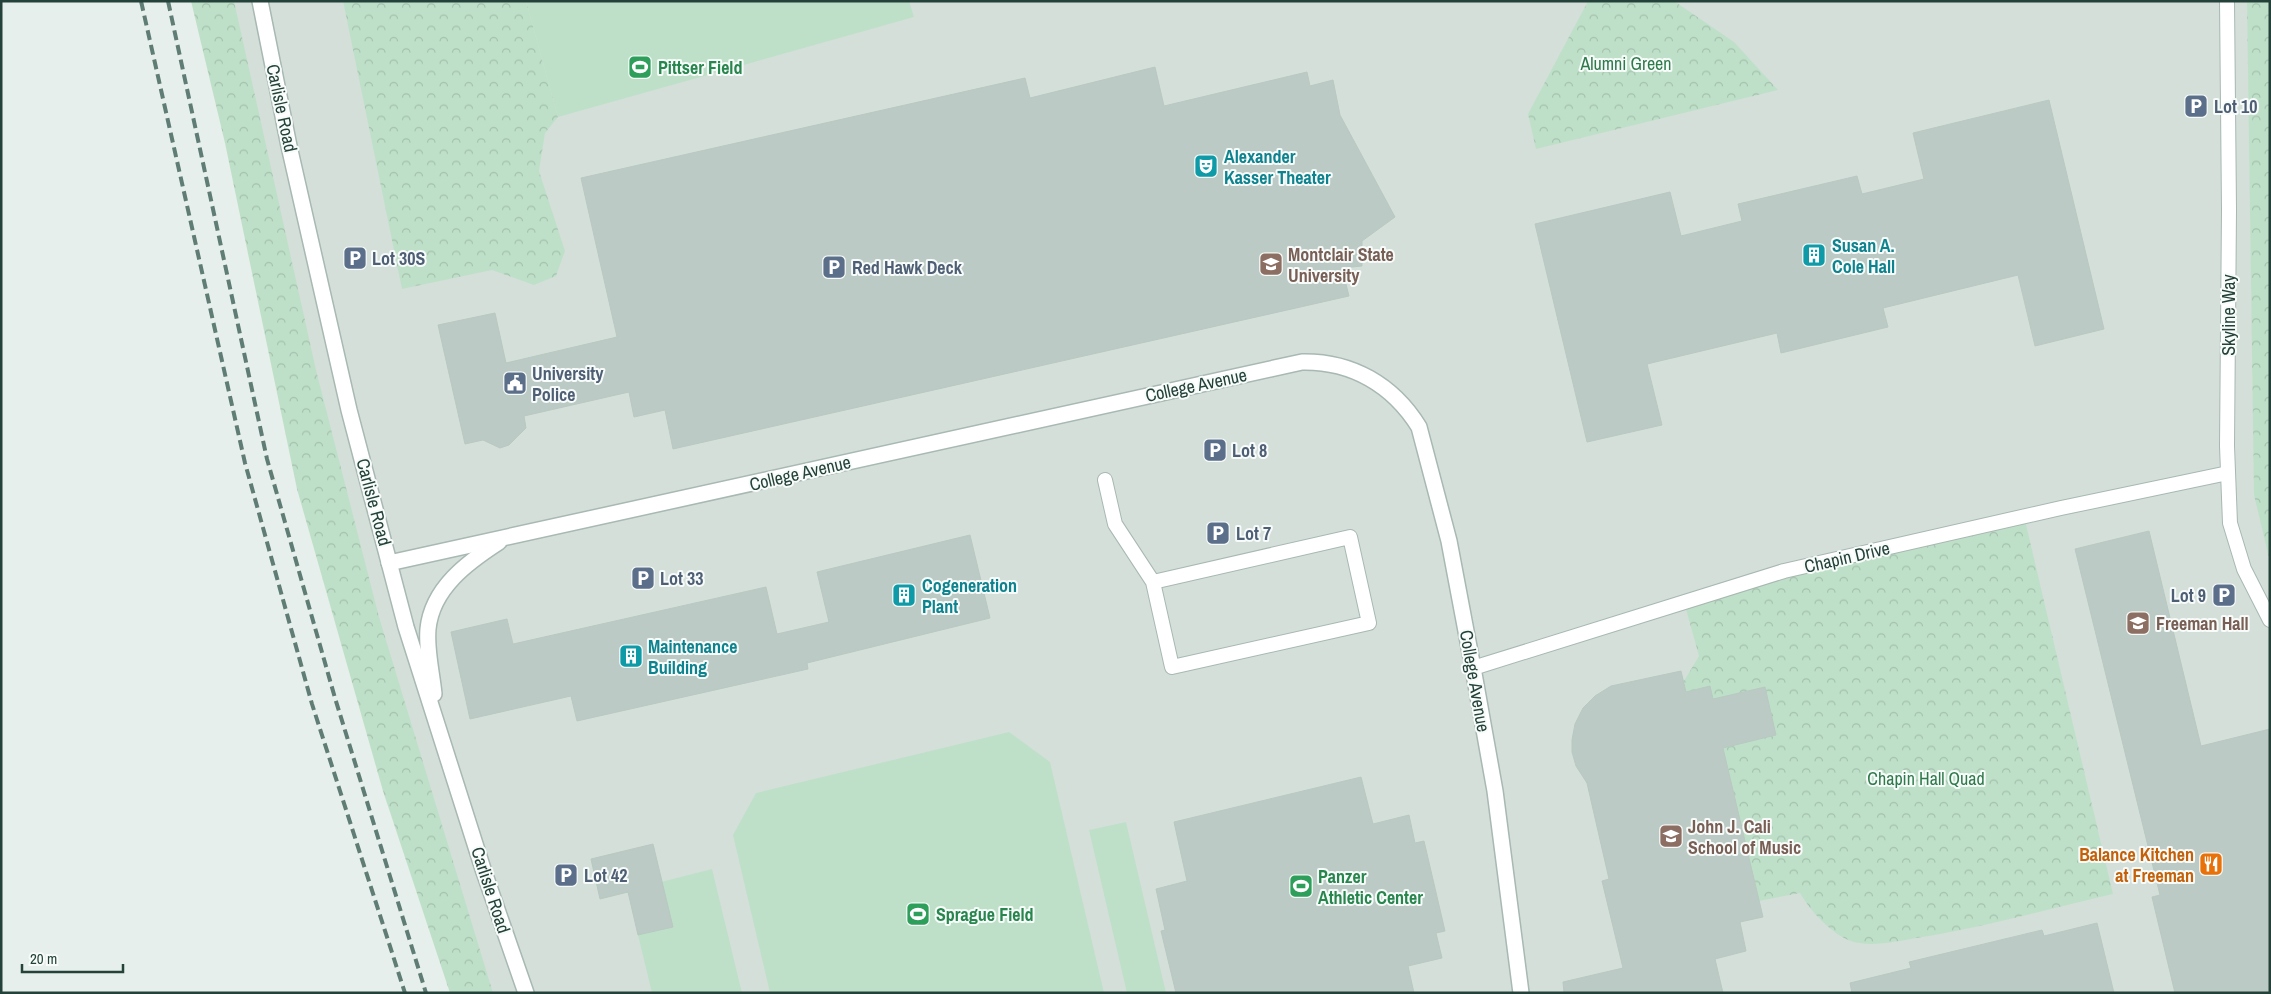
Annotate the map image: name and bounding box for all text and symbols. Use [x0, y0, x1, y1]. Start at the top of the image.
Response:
park label: Alumni Green [1579, 51, 1672, 76]
sports icon: Pittser Field [627, 54, 653, 80]
place label: Pittser Field [658, 55, 743, 80]
street label: Carlisle Road [260, 62, 304, 154]
parking icon: Lot 10 [2183, 93, 2209, 119]
place label: Lot 10 [2214, 94, 2257, 119]
place label: Alexander Kasser Theater [1224, 144, 1331, 190]
theatre icon: Alexander Kasser Theater [1193, 153, 1219, 179]
place label: Susan A. Cole Hall [1832, 233, 1895, 279]
place label: Montclair State University [1288, 242, 1394, 288]
building icon: Susan A. Cole Hall [1801, 242, 1827, 268]
parking icon: Lot 30S [342, 245, 368, 271]
place label: Lot 30S [372, 246, 425, 271]
school or university icon: Montclair State University [1258, 251, 1284, 277]
parking icon: Red Hawk Deck [821, 254, 847, 280]
place label: Red Hawk Deck [852, 255, 963, 280]
street label: Skyline Way [2216, 274, 2241, 356]
place label: University Police [532, 361, 604, 407]
street label: College Avenue [1143, 362, 1249, 408]
public building icon: University Police [502, 370, 528, 396]
parking icon: Lot 8 [1202, 437, 1228, 463]
place label: Lot 8 [1232, 438, 1267, 463]
street label: College Avenue [747, 449, 853, 497]
street label: Carlisle Road [350, 456, 398, 548]
parking icon: Lot 7 [1205, 520, 1231, 546]
place label: Lot 7 [1236, 521, 1271, 546]
street label: Chapin Drive [1802, 535, 1892, 579]
parking icon: Lot 33 [630, 565, 656, 591]
place label: Lot 33 [660, 566, 703, 591]
place label: Cogeneration Plant [922, 573, 1017, 619]
building icon: Cogeneration Plant [891, 582, 917, 608]
parking icon: Lot 9 [2211, 582, 2237, 608]
place label: Lot 9 [2171, 583, 2206, 608]
school or university icon: Freeman Hall [2125, 610, 2151, 636]
place label: Freeman Hall [2156, 611, 2249, 636]
street label: College Avenue [1454, 628, 1496, 734]
place label: Maintenance Building [648, 634, 737, 680]
building icon: Maintenance Building [618, 643, 644, 669]
park label: Chapin Hall Quad [1867, 766, 1985, 791]
place label: John J. Cali School of Music [1688, 814, 1801, 860]
school or university icon: John J. Cali School of Music [1658, 823, 1684, 849]
place label: Balance Kitchen at Freeman [2079, 842, 2194, 888]
street label: Carlisle Road [465, 844, 517, 936]
restaurant icon: Balance Kitchen at Freeman [2198, 851, 2224, 877]
parking icon: Lot 42 [553, 862, 579, 888]
place label: Lot 42 [584, 863, 627, 888]
place label: Panzer Athletic Center [1318, 864, 1423, 910]
sports icon: Panzer Athletic Center [1288, 873, 1314, 899]
sports icon: Sprague Field [905, 901, 931, 927]
place label: Sprague Field [936, 902, 1034, 927]
scale bar [22, 942, 124, 974]
text: 20 m [30, 948, 57, 969]

